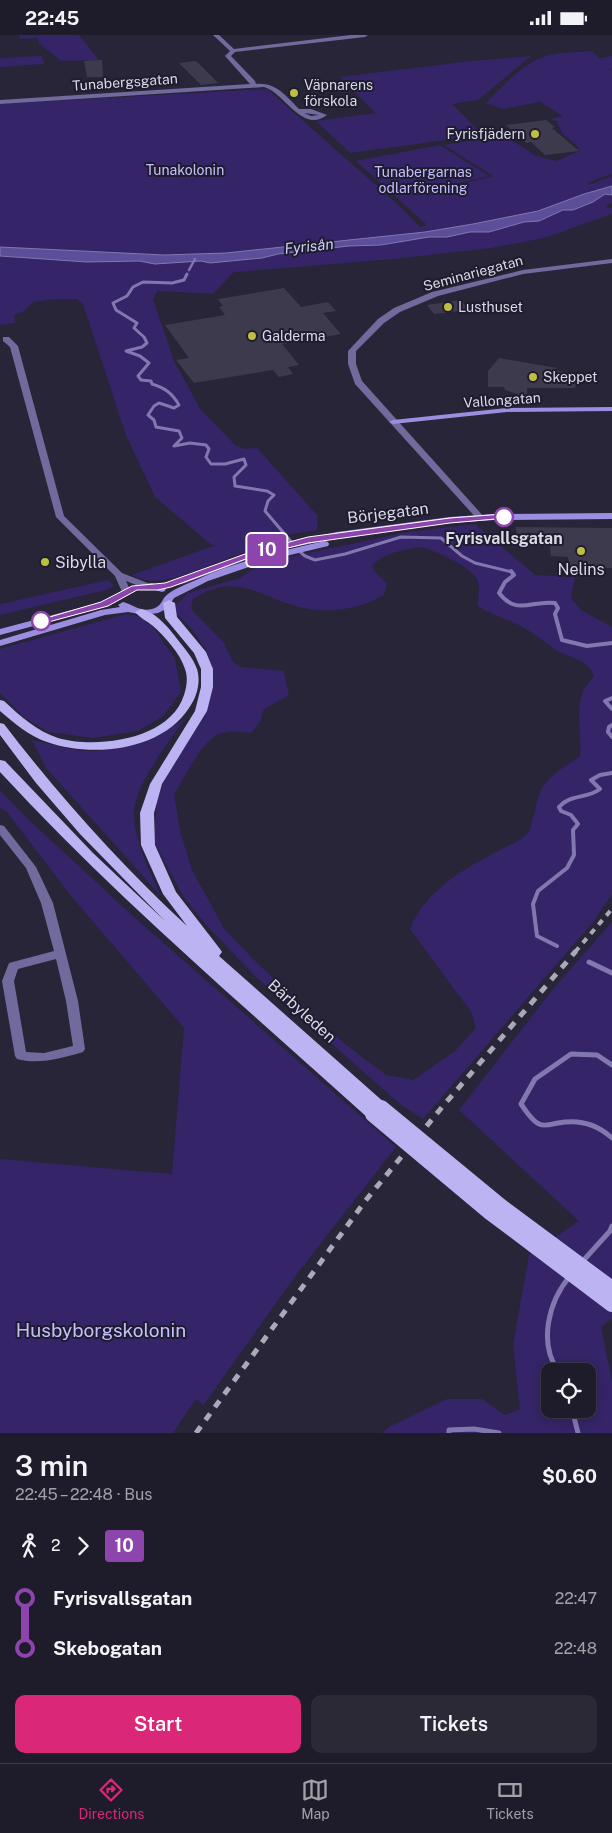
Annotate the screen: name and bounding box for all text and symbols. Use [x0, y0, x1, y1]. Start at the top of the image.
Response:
text: 22:45 [25, 7, 79, 29]
street label: Tunabergsgatan [72, 70, 178, 94]
place label: Väpnarens förskola [304, 77, 373, 109]
marker: Väpnarens förskola [288, 87, 300, 99]
place label: Fyrisfjädern [447, 126, 525, 142]
marker: Fyrisfjädern [529, 128, 541, 140]
park label: Tunakolonin [146, 162, 224, 178]
park label: Tunabergarnas odlarförening [374, 164, 472, 196]
water label: Fyrisån [284, 235, 334, 257]
street label: Seminariegatan [421, 252, 525, 294]
place label: Lusthuset [458, 299, 523, 315]
marker: Lusthuset [442, 301, 454, 313]
place label: Galderma [262, 328, 325, 344]
marker: Galderma [246, 330, 258, 342]
place label: Skeppet [543, 369, 598, 385]
marker: Skeppet [527, 371, 539, 383]
street label: Vallongatan [463, 389, 541, 411]
street label: Börjegatan [346, 499, 430, 527]
marker: Fyrisvallsgatan [494, 507, 514, 527]
place label: Fyrisvallsgatan [445, 529, 563, 548]
line badge: 10 [244, 534, 290, 566]
text: 10 [257, 539, 277, 560]
marker: Nelins [575, 545, 587, 557]
place label: Sibylla [55, 553, 106, 572]
marker: Sibylla [39, 556, 51, 568]
place label: Nelins [557, 560, 605, 579]
unlabelled marker [31, 611, 51, 631]
street label: Bärbyleden [264, 975, 340, 1047]
park label: Husbyborgskolonin [16, 1319, 186, 1341]
map controls [541, 1363, 596, 1418]
button: locate [541, 1363, 596, 1418]
text: 3 min [15, 1449, 88, 1482]
text: $0.60 [542, 1465, 597, 1487]
text: 22:45 – 22:48 · Bus [15, 1485, 152, 1504]
icon: walk [15, 1532, 43, 1560]
icon: forward [69, 1532, 97, 1560]
text: 10 [115, 1535, 134, 1556]
text: 2 [51, 1536, 61, 1555]
text: Fyrisvallsgatan [53, 1587, 192, 1609]
text: 22:47 [555, 1589, 597, 1608]
text: Skebogatan [53, 1637, 162, 1659]
text: 22:48 [554, 1639, 597, 1658]
button: Start [15, 1695, 301, 1753]
button: Tickets [311, 1695, 597, 1753]
tab: Directions [78, 1776, 144, 1822]
tab: Map [301, 1776, 330, 1822]
tab: Tickets [487, 1776, 534, 1822]

